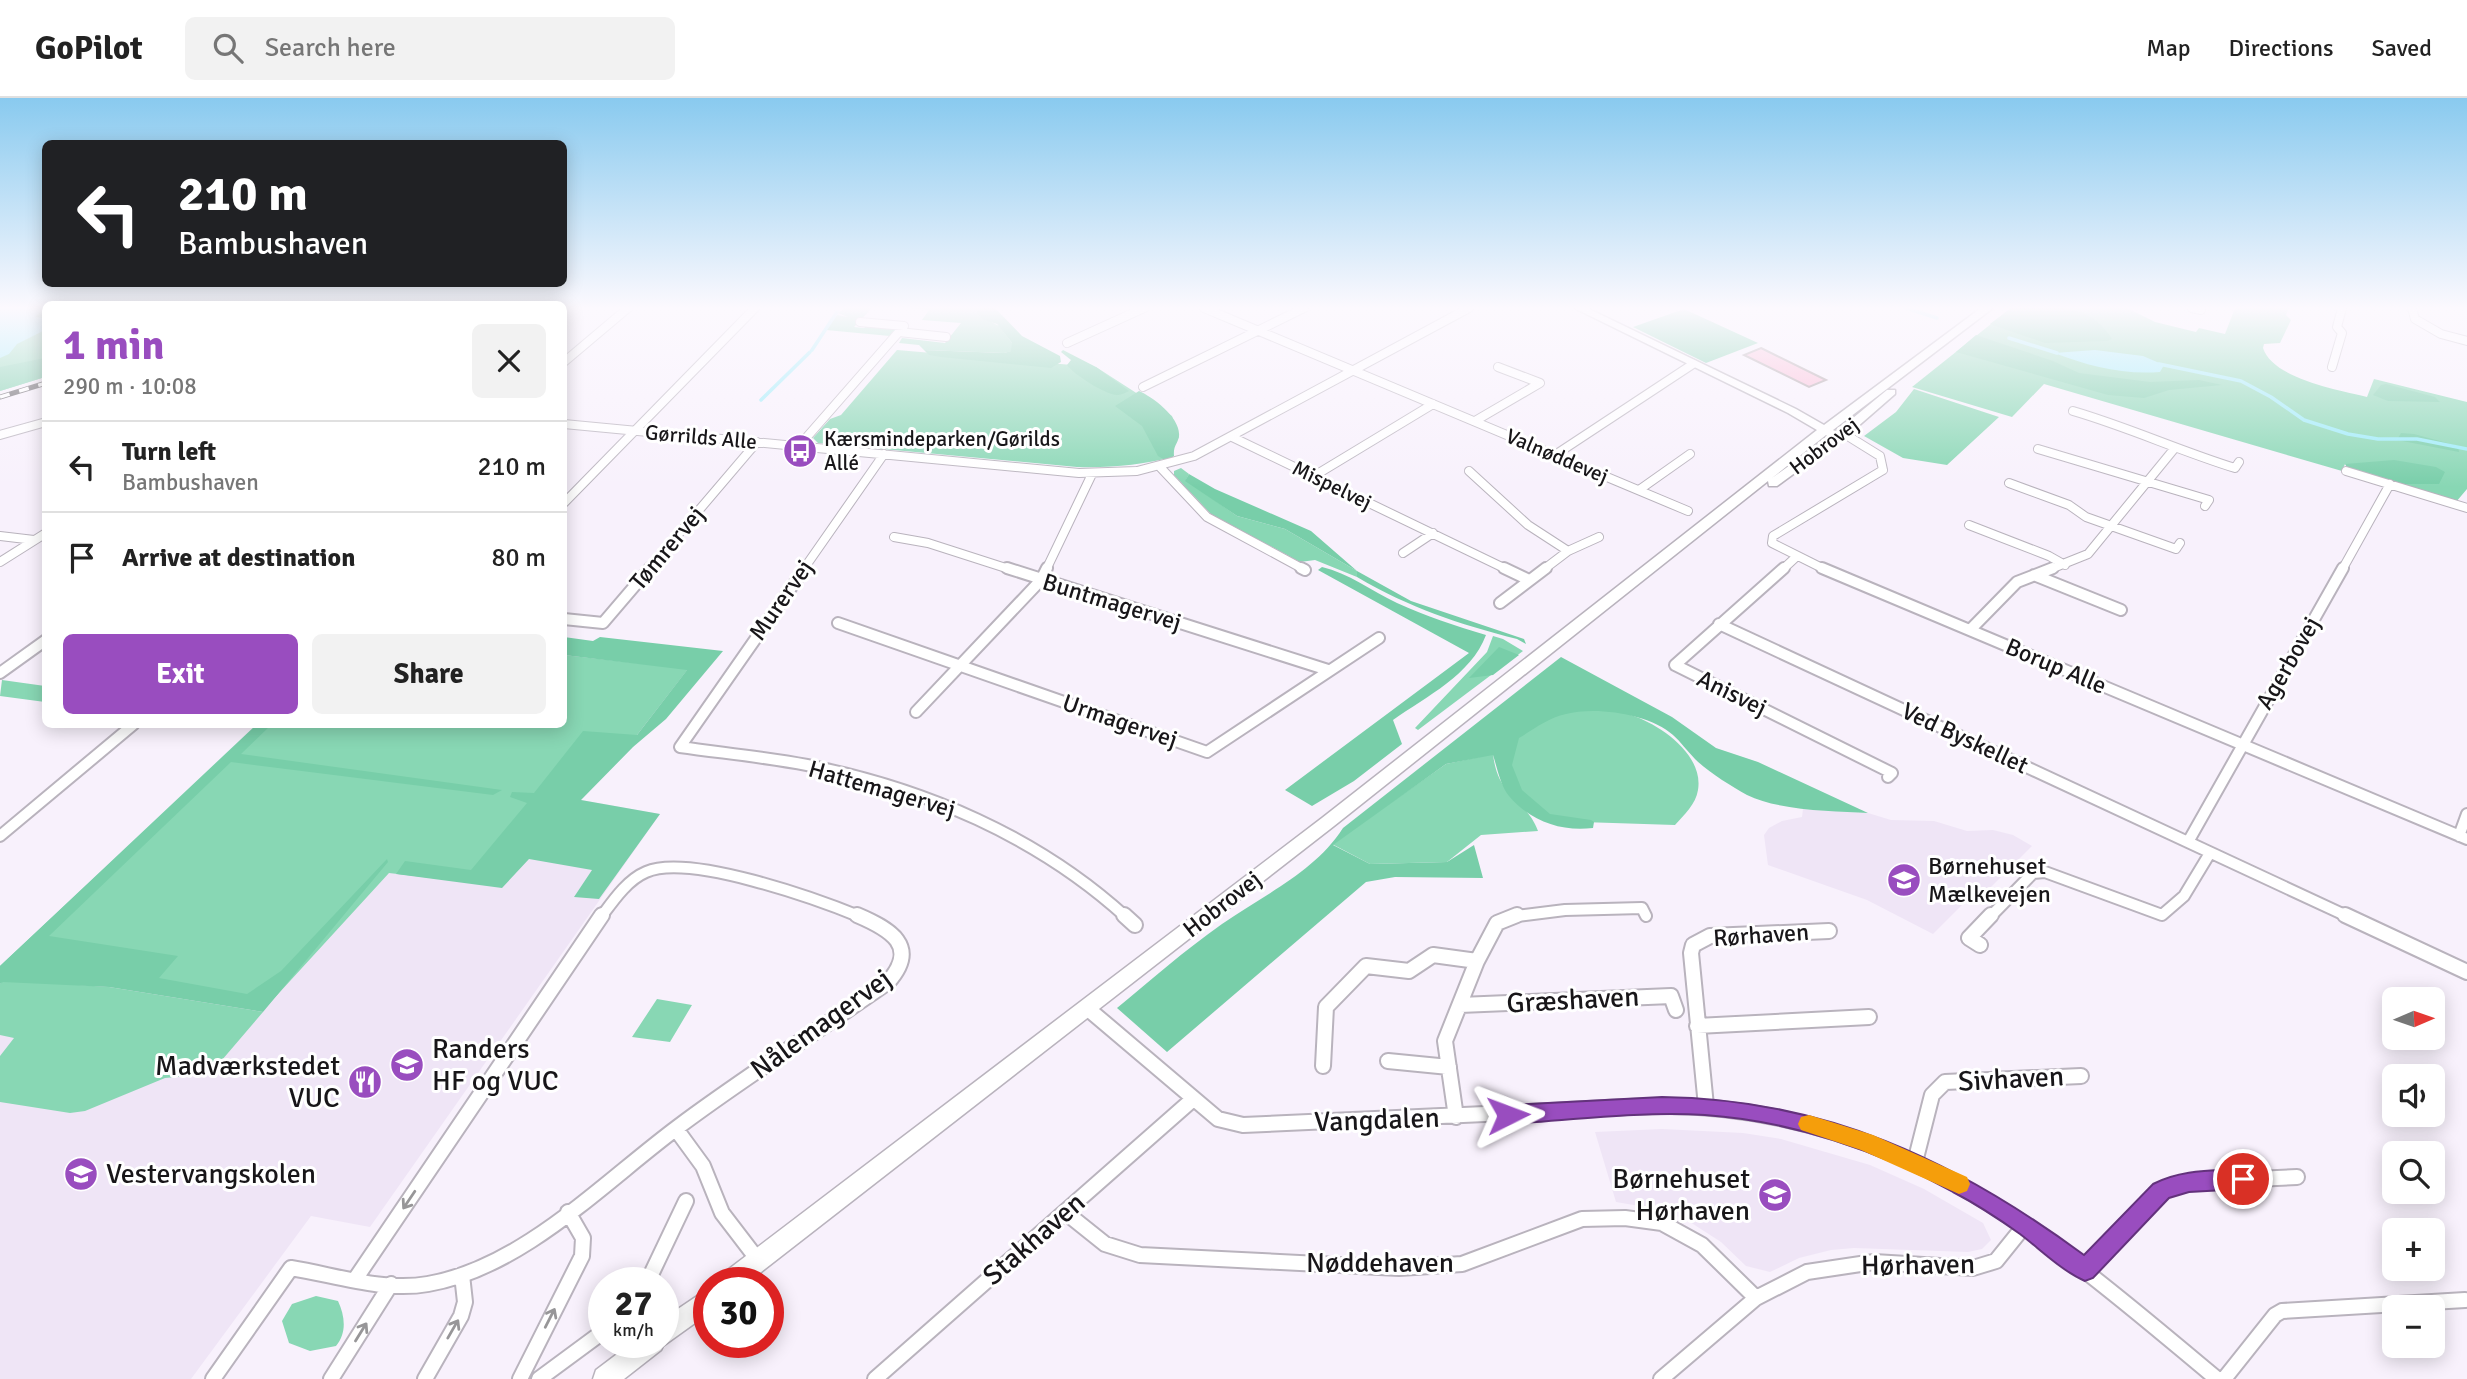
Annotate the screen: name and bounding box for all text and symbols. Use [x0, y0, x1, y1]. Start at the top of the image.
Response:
search box [185, 17, 675, 80]
text: GoPilot [35, 28, 143, 69]
icon: search [209, 29, 247, 67]
text: Search here [265, 32, 396, 64]
text: Map [2146, 33, 2191, 63]
text: Directions [2229, 33, 2334, 63]
text: Saved [2372, 33, 2432, 63]
text: 210 m [178, 164, 308, 224]
icon: left [63, 168, 154, 259]
text: Bambushaven [178, 224, 368, 263]
text: 1 min [63, 320, 164, 371]
button: close [472, 324, 546, 398]
text: 290 m · 10:08 [63, 372, 197, 401]
street label: Hobrovej [1784, 412, 1864, 480]
street label: Gørrilds Alle [644, 419, 758, 455]
street label: Valnøddevej [1502, 423, 1612, 489]
place label: Kærsmindeparken/Gørilds Allé [824, 426, 1060, 476]
bus stop icon: Kærsmindeparken/Gørilds Allé [781, 432, 819, 470]
text: Turn left [122, 436, 216, 468]
icon: left [63, 448, 101, 486]
text: 210 m [477, 451, 546, 483]
street label: Mispelvej [1288, 455, 1376, 515]
text: Bambushaven [122, 468, 259, 497]
street label: Tømrervej [623, 500, 711, 596]
icon: arrive [63, 539, 101, 577]
text: Arrive at destination [122, 542, 355, 574]
text: 80 m [491, 542, 546, 574]
street label: Murervej [742, 554, 820, 646]
street label: Buntmagervej [1039, 567, 1185, 637]
street label: Agerbovej [2249, 611, 2327, 715]
street label: Borup Alle [2001, 631, 2111, 701]
button: Exit [63, 634, 298, 714]
button: Share [312, 634, 546, 714]
street label: Anisvej [1692, 663, 1772, 723]
street label: Urmagervej [1059, 687, 1181, 755]
street label: Ved Byskellet [1897, 696, 2033, 780]
street label: Hattemagervej [805, 754, 959, 824]
place label: Børnehuset Mælkevejen [1928, 851, 2051, 909]
school or university icon: Børnehuset Mælkevejen [1885, 861, 1923, 899]
street label: Hobrovej [1177, 864, 1267, 944]
street label: Rørhaven [1712, 917, 1810, 953]
street label: Nålemagervej [744, 962, 898, 1086]
street label: Græshaven [1506, 980, 1640, 1020]
north arrow [2382, 987, 2445, 1050]
map controls [2382, 987, 2445, 1358]
place label: Randers HF og VUC [432, 1032, 559, 1098]
school or university icon: Randers HF og VUC [388, 1046, 426, 1084]
place label: Madværkstedet VUC [155, 1049, 340, 1115]
street label: Sivhaven [1957, 1059, 2065, 1099]
restaurant icon: Madværkstedet VUC [346, 1063, 384, 1101]
button: sound [2382, 1064, 2445, 1127]
position arrow [1471, 1078, 1545, 1152]
street label: Vangdalen [1314, 1101, 1440, 1139]
button: search [2382, 1141, 2445, 1204]
pin [2213, 1149, 2273, 1209]
school or university icon: Vestervangskolen [62, 1155, 100, 1193]
place label: Vestervangskolen [106, 1157, 316, 1191]
icon: arrive [2224, 1160, 2262, 1198]
place label: Børnehuset Hørhaven [1612, 1162, 1750, 1228]
school or university icon: Børnehuset Hørhaven [1756, 1176, 1794, 1214]
street label: Stakhaven [976, 1185, 1092, 1293]
one-way arrow [402, 1190, 416, 1209]
button: + [2382, 1218, 2445, 1281]
street label: Nøddehaven [1306, 1246, 1454, 1280]
street label: Hørhaven [1860, 1247, 1976, 1283]
speed limit sign: 30 [693, 1267, 784, 1358]
text: 27 [615, 1282, 652, 1325]
button: − [2382, 1295, 2445, 1358]
one-way arrow [544, 1308, 558, 1329]
text: km/h [613, 1319, 654, 1341]
one-way arrow [446, 1320, 460, 1340]
one-way arrow [355, 1322, 369, 1342]

